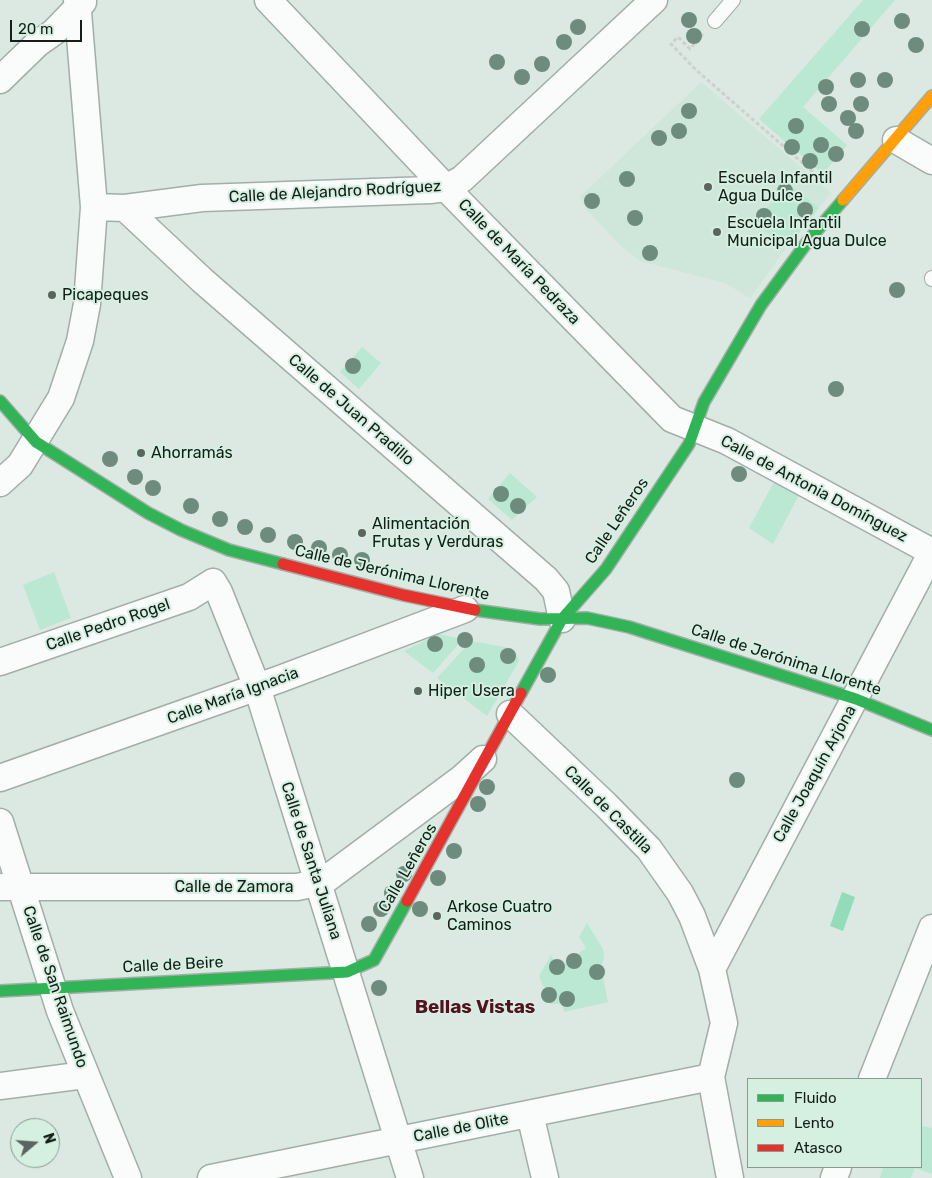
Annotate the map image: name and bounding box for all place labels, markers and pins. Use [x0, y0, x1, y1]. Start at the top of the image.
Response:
place label: Escuela Infantil Agua Dulce [718, 168, 832, 206]
marker: Escuela Infantil Agua Dulce [702, 181, 714, 193]
place label: Escuela Infantil Municipal Agua Dulce [727, 213, 887, 251]
marker: Escuela Infantil Municipal Agua Dulce [711, 226, 723, 238]
place label: Picapeques [62, 285, 149, 305]
marker: Picapeques [46, 289, 58, 301]
place label: Ahorramás [151, 443, 233, 463]
marker: Ahorramás [135, 447, 147, 459]
place label: Alimentación Frutas y Verduras [372, 514, 503, 552]
marker: Alimentación Frutas y Verduras [356, 527, 368, 539]
place label: Hiper Usera [428, 681, 515, 701]
marker: Hiper Usera [412, 685, 424, 697]
place label: Arkose Cuatro Caminos [447, 897, 552, 935]
marker: Arkose Cuatro Caminos [431, 910, 443, 922]

